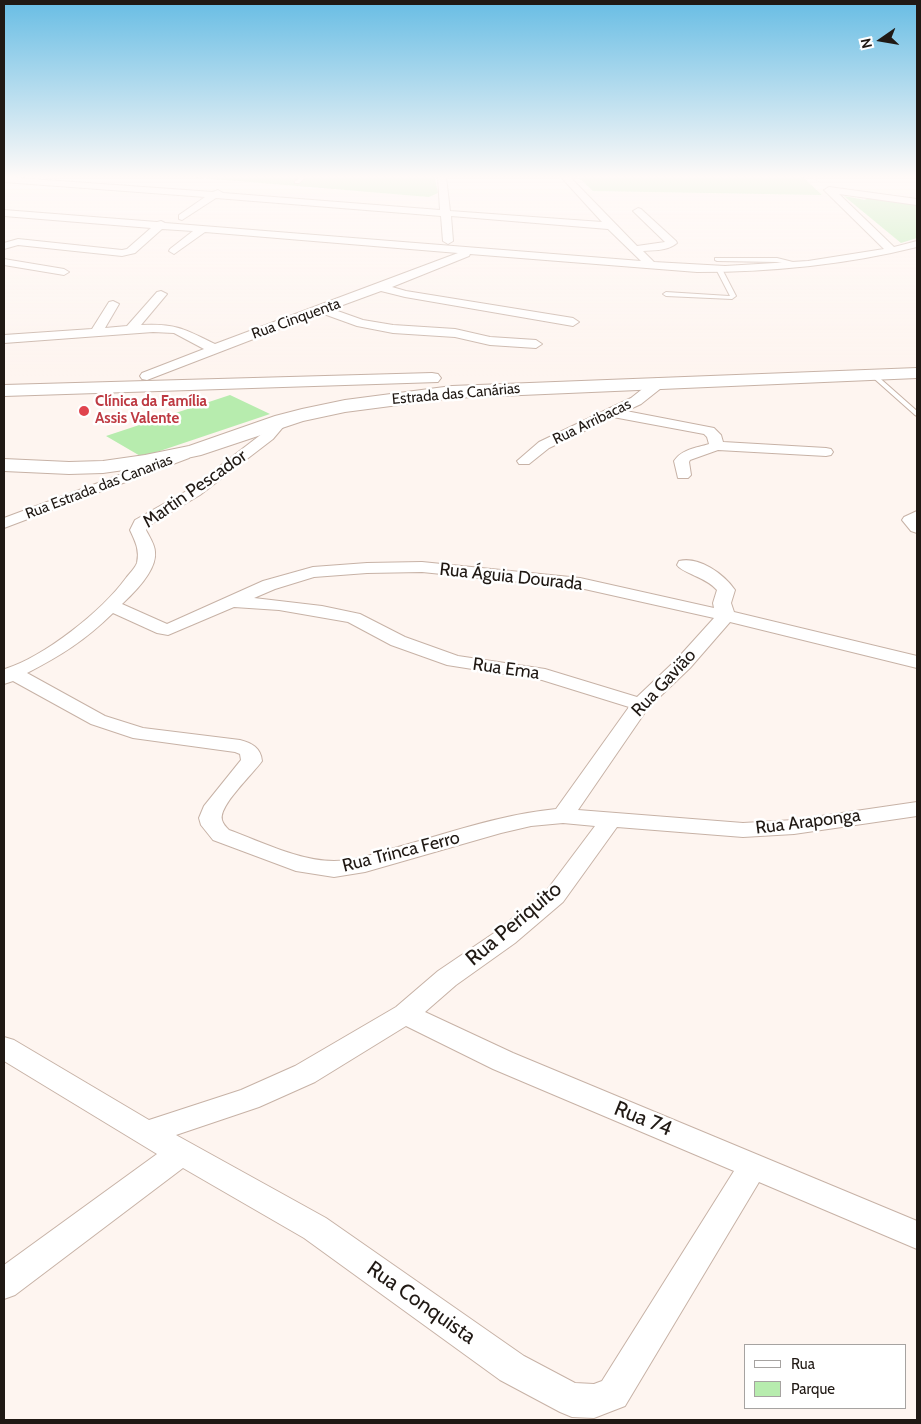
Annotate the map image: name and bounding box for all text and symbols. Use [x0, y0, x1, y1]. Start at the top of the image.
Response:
north arrow [856, 15, 906, 65]
text: N [857, 37, 876, 50]
street label: Rua Cinquenta [249, 295, 343, 343]
street label: Estrada das Canárias [391, 379, 521, 409]
place label: Clínica da Família Assis Valente [95, 393, 207, 428]
street label: Rua Arribacas [550, 395, 634, 449]
marker: Clínica da Família Assis Valente [77, 404, 91, 418]
street label: Martin Pescador [139, 445, 251, 533]
street label: Rua Estrada das Canarias [23, 451, 175, 523]
street label: Rua Águia Dourada [438, 559, 584, 595]
street label: Rua Gavião [627, 645, 701, 721]
street label: Rua Ema [471, 654, 541, 684]
street label: Rua Araponga [754, 805, 862, 839]
street label: Rua Trinca Ferro [340, 827, 462, 877]
street label: Rua Periquito [461, 877, 567, 971]
street label: Rua 74 [610, 1096, 676, 1142]
street label: Rua Conquista [362, 1256, 480, 1350]
legend [744, 1344, 906, 1409]
text: Rua [791, 1355, 815, 1373]
text: Parque [791, 1380, 835, 1398]

